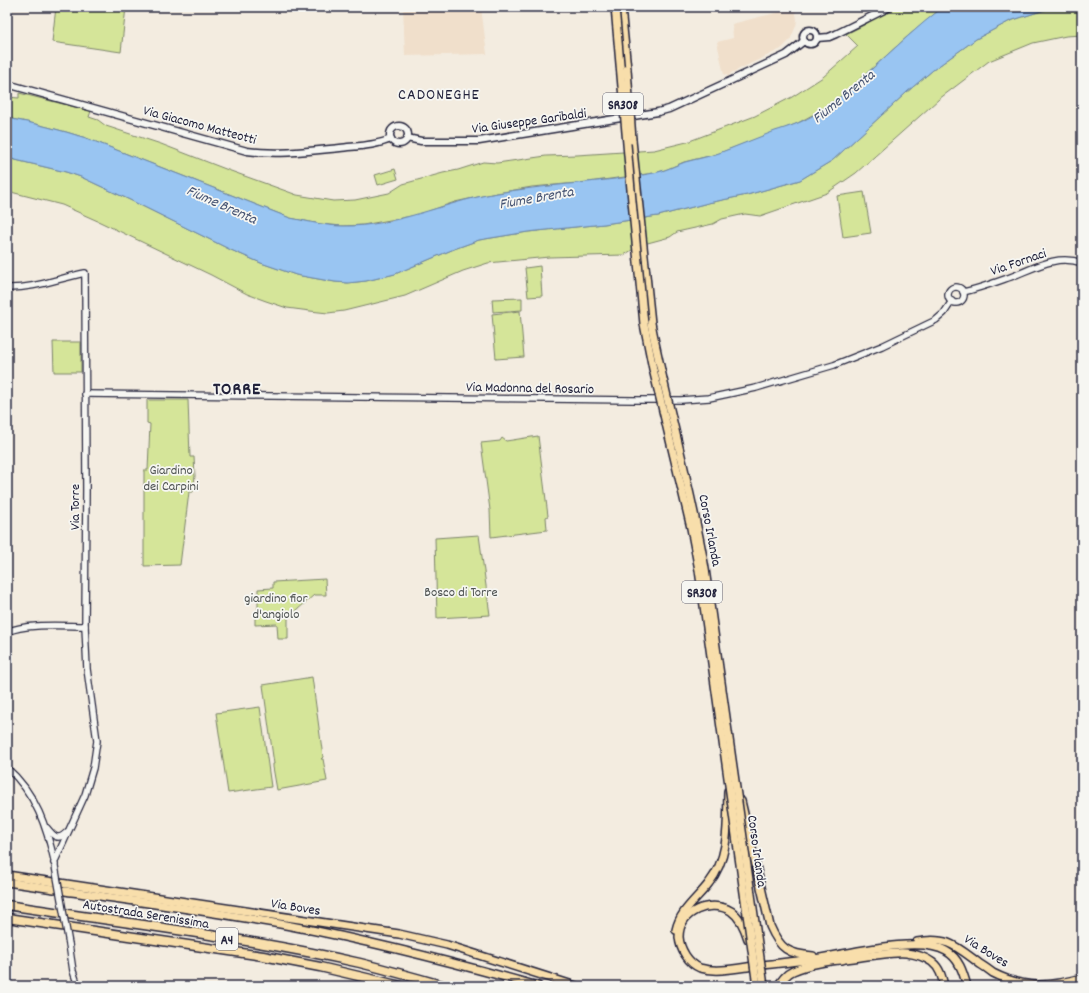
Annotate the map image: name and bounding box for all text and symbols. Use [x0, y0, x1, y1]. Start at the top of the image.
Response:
water label: Fiume Brenta [808, 65, 881, 130]
district label: CADONEGHE [398, 84, 480, 107]
road number: SR308 [603, 93, 643, 115]
street label: Via Giacomo Matteotti [141, 101, 259, 151]
street label: Via Giuseppe Garibaldi [471, 104, 588, 140]
water label: Fiume Brenta [182, 181, 261, 232]
water label: Fiume Brenta [497, 181, 576, 216]
street label: Via Fornaci [988, 244, 1050, 282]
district label: TORRE [213, 378, 261, 403]
street label: Via Madonna del Rosario [466, 378, 594, 400]
park label: Giardino dei Carpini [143, 461, 199, 497]
street label: Via Torre [66, 484, 86, 530]
street label: Corso Irlanda [692, 493, 726, 568]
road number: SR308 [682, 581, 722, 603]
park label: Bosco di Torre [424, 583, 498, 603]
park label: giardino fior d'angiolo [244, 589, 308, 625]
street label: Corso Irlanda [741, 814, 771, 889]
street label: Via Boves [270, 894, 322, 922]
street label: Autostrada Serenissima [81, 895, 211, 935]
road number: A4 [216, 928, 238, 950]
street label: Via Boves [960, 930, 1012, 973]

